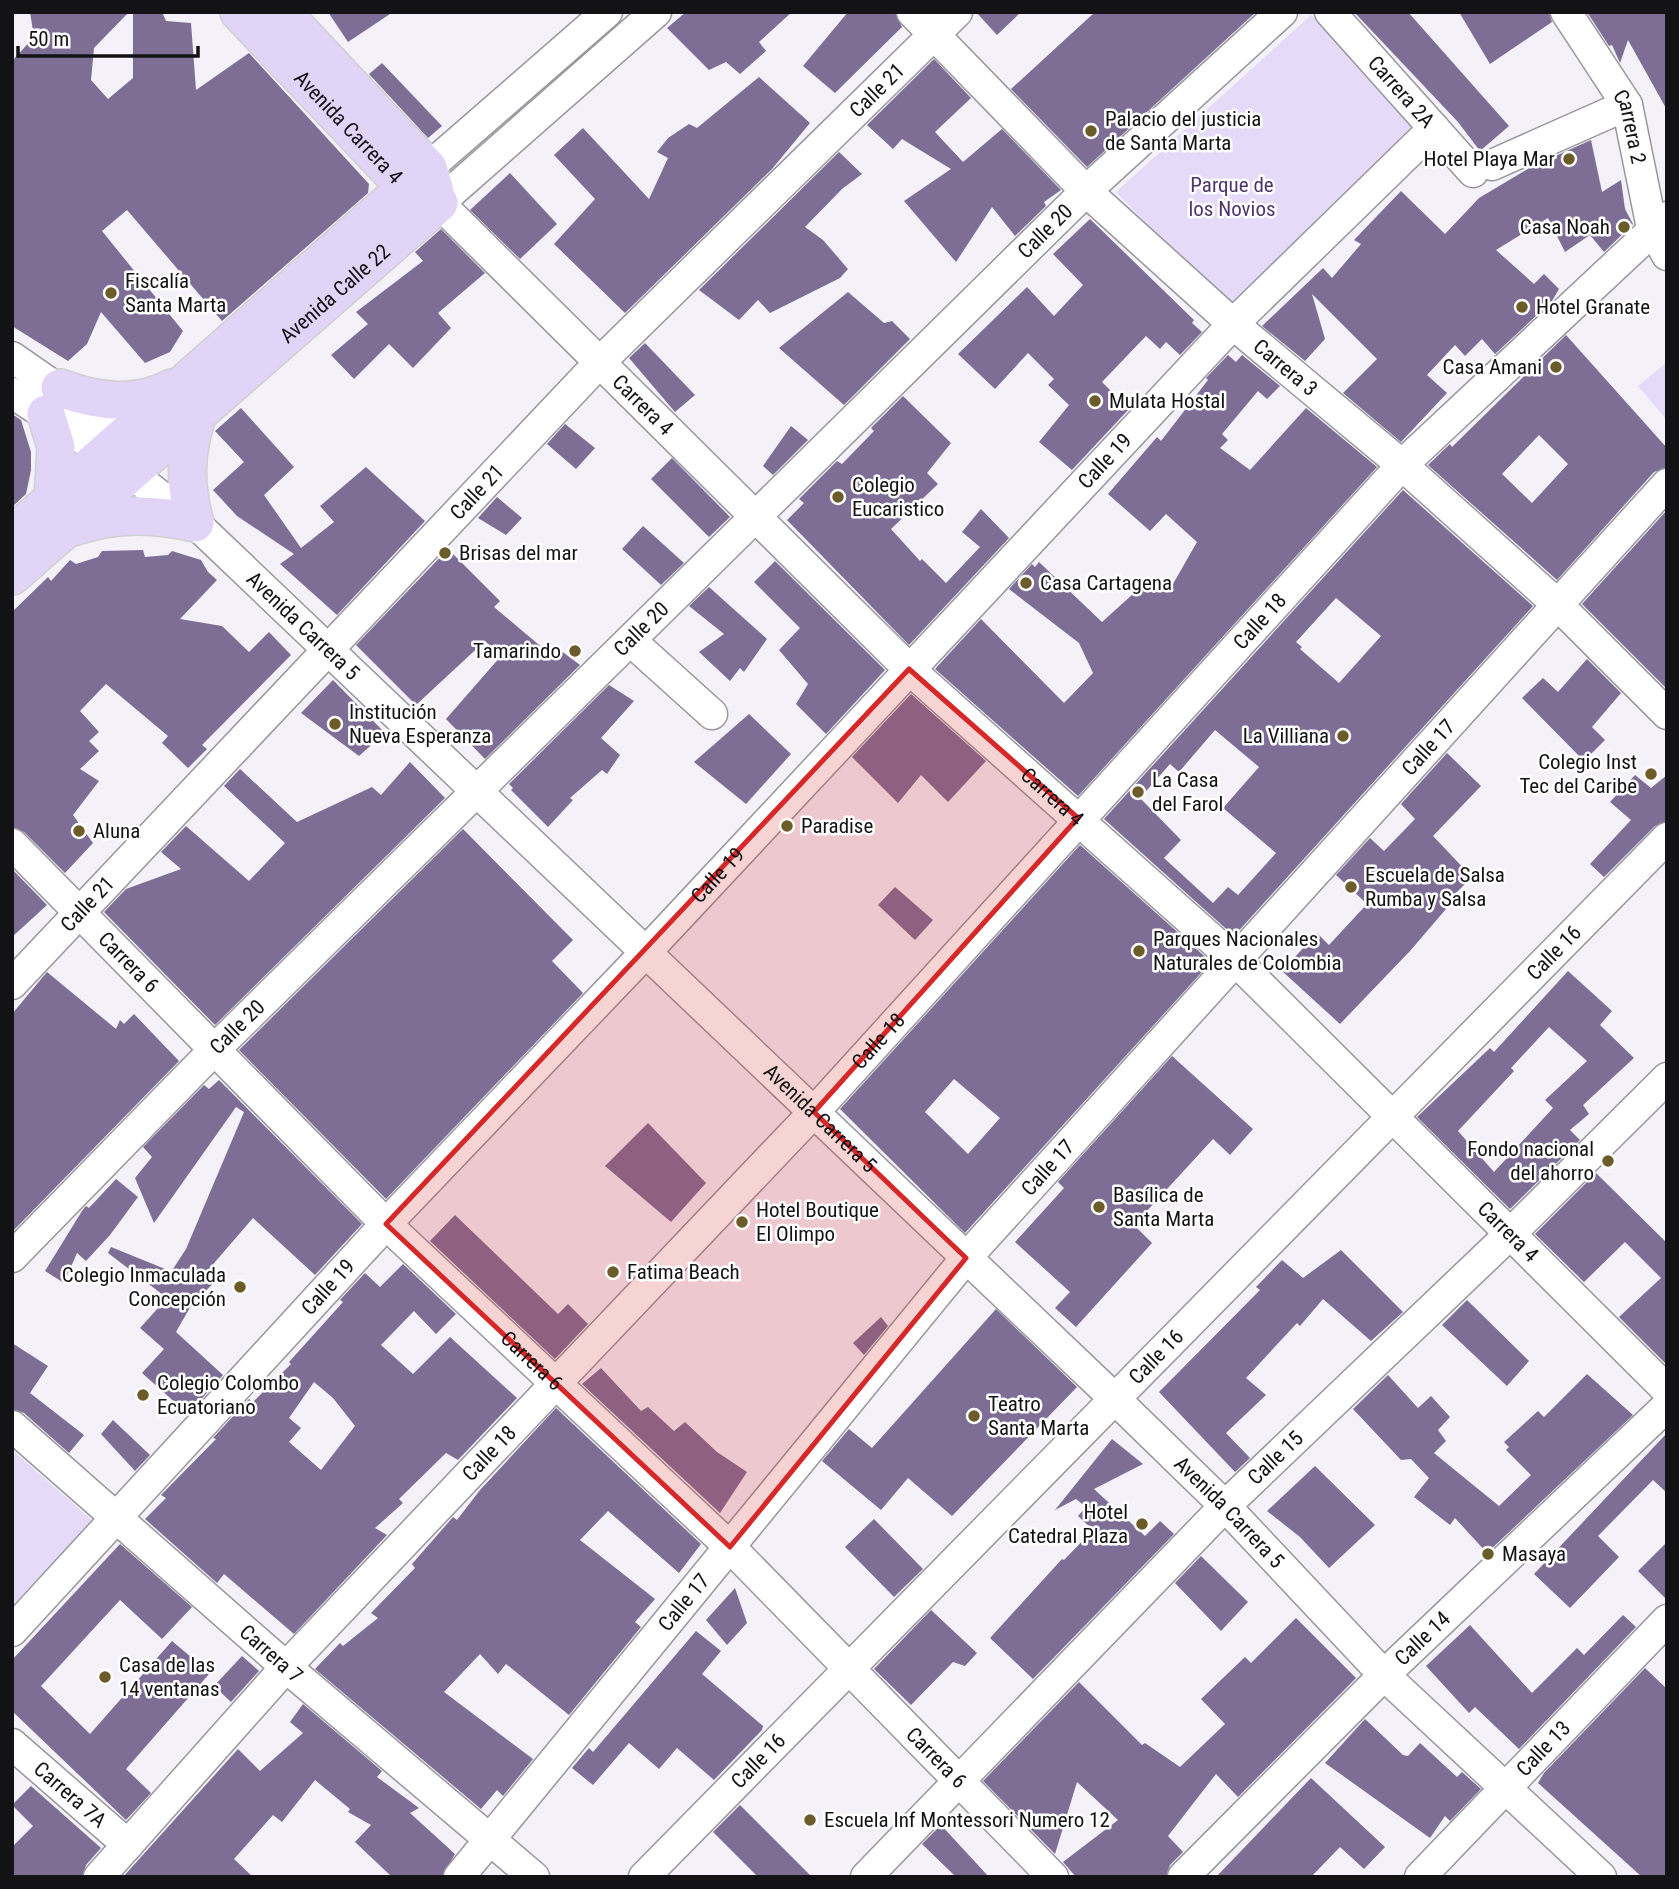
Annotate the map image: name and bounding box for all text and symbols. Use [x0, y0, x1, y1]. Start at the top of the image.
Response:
scale bar [18, 14, 198, 58]
text: 50 m [28, 27, 69, 51]
street label: Carrera 2A [1363, 51, 1440, 133]
street label: Calle 21 [845, 58, 909, 122]
street label: Avenida Carrera 4 [289, 66, 408, 189]
street label: Carrera 2 [1608, 85, 1651, 166]
place label: Palacio del justicia de Santa Marta [1105, 107, 1261, 155]
marker: Palacio del justicia de Santa Marta [1083, 123, 1099, 139]
place label: Hotel Playa Mar [1424, 147, 1555, 171]
marker: Hotel Playa Mar [1561, 151, 1577, 167]
park label: Parque de los Novios [1188, 173, 1276, 221]
street label: Calle 20 [1013, 199, 1078, 263]
place label: Casa Noah [1520, 215, 1610, 239]
marker: Casa Noah [1616, 219, 1632, 235]
street label: Avenida Calle 22 [275, 239, 395, 348]
place label: Fiscalía Santa Marta [125, 269, 226, 317]
marker: Fiscalía Santa Marta [103, 285, 119, 301]
place label: Hotel Granate [1536, 295, 1650, 319]
marker: Hotel Granate [1514, 299, 1530, 315]
street label: Carrera 3 [1249, 334, 1322, 401]
place label: Casa Amani [1443, 355, 1542, 379]
marker: Casa Amani [1548, 359, 1564, 375]
street label: Carrera 4 [607, 370, 678, 440]
place label: Mulata Hostal [1109, 389, 1225, 413]
marker: Mulata Hostal [1087, 393, 1103, 409]
street label: Calle 19 [1073, 428, 1137, 494]
street label: Calle 21 [445, 459, 509, 525]
place label: Colegio Eucaristico [852, 473, 944, 521]
marker: Colegio Eucaristico [830, 489, 846, 505]
place label: Brisas del mar [459, 541, 578, 565]
marker: Brisas del mar [437, 545, 453, 561]
street label: Avenida Carrera 5 [242, 567, 364, 685]
place label: Casa Cartagena [1040, 571, 1172, 595]
marker: Casa Cartagena [1018, 575, 1034, 591]
street label: Calle 18 [1228, 589, 1291, 654]
street label: Calle 20 [609, 597, 674, 661]
place label: Tamarindo [473, 639, 561, 663]
marker: Tamarindo [567, 643, 583, 659]
place label: Institución Nueva Esperanza [349, 700, 491, 748]
street label: Calle 17 [1397, 715, 1460, 780]
marker: Institución Nueva Esperanza [327, 716, 343, 732]
place label: La Villiana [1243, 724, 1329, 748]
marker: La Villiana [1335, 728, 1351, 744]
place label: Colegio Inst Tec del Caribe [1519, 750, 1637, 798]
street label: Carrera 4 [1016, 763, 1088, 831]
marker: Colegio Inst Tec del Caribe [1643, 766, 1659, 782]
place label: La Casa del Farol [1152, 768, 1223, 816]
marker: La Casa del Farol [1130, 784, 1146, 800]
place label: Paradise [801, 814, 873, 838]
marker: Paradise [779, 818, 795, 834]
place label: Aluna [93, 819, 140, 843]
marker: Aluna [71, 823, 87, 839]
street label: Calle 19 [686, 843, 749, 908]
place label: Escuela de Salsa Rumba y Salsa [1365, 863, 1505, 911]
street label: Calle 21 [56, 871, 119, 937]
marker: Escuela de Salsa Rumba y Salsa [1343, 879, 1359, 895]
street label: Calle 16 [1522, 920, 1586, 985]
street label: Carrera 6 [93, 927, 164, 998]
place label: Parques Nacionales Naturales de Colombia [1153, 927, 1341, 975]
marker: Parques Nacionales Naturales de Colombia [1131, 943, 1147, 959]
street label: Calle 20 [205, 995, 270, 1059]
street label: Calle 18 [847, 1008, 910, 1074]
street label: Avenida Carrera 5 [759, 1059, 881, 1177]
street label: Calle 17 [1016, 1135, 1079, 1201]
place label: Fondo nacional del ahorro [1467, 1137, 1594, 1185]
marker: Fondo nacional del ahorro [1600, 1153, 1616, 1169]
place label: Basílica de Santa Marta [1113, 1183, 1214, 1231]
street label: Carrera 4 [1473, 1196, 1543, 1267]
place label: Hotel Boutique El Olimpo [756, 1198, 879, 1246]
marker: Basílica de Santa Marta [1091, 1199, 1107, 1215]
marker: Hotel Boutique El Olimpo [734, 1214, 750, 1230]
street label: Calle 19 [296, 1254, 360, 1320]
place label: Fatima Beach [627, 1260, 740, 1284]
place label: Colegio Inmaculada Concepción [62, 1263, 226, 1311]
marker: Fatima Beach [605, 1264, 621, 1280]
marker: Colegio Inmaculada Concepción [232, 1279, 248, 1295]
street label: Calle 16 [1124, 1325, 1188, 1389]
street label: Carrera 6 [496, 1326, 567, 1395]
place label: Colegio Colombo Ecuatoriano [157, 1371, 299, 1419]
marker: Colegio Colombo Ecuatoriano [135, 1387, 151, 1403]
place label: Teatro Santa Marta [988, 1392, 1089, 1440]
marker: Teatro Santa Marta [966, 1408, 982, 1424]
street label: Calle 18 [457, 1421, 521, 1486]
street label: Calle 15 [1243, 1426, 1308, 1490]
street label: Avenida Carrera 5 [1170, 1452, 1289, 1573]
place label: Hotel Catedral Plaza [1008, 1500, 1128, 1548]
marker: Hotel Catedral Plaza [1134, 1516, 1150, 1532]
place label: Masaya [1502, 1542, 1566, 1566]
marker: Masaya [1480, 1546, 1496, 1562]
street label: Calle 17 [653, 1569, 714, 1636]
street label: Calle 14 [1390, 1607, 1455, 1670]
street label: Carrera 7 [235, 1620, 307, 1688]
place label: Casa de las 14 ventanas [119, 1653, 220, 1701]
marker: Casa de las 14 ventanas [97, 1669, 113, 1685]
street label: Calle 13 [1511, 1716, 1575, 1781]
street label: Carrera 6 [901, 1722, 971, 1793]
street label: Calle 16 [726, 1729, 790, 1793]
street label: Carrera 7A [29, 1757, 111, 1832]
place label: Escuela Inf Montessori Numero 12 [824, 1808, 1110, 1832]
marker: Escuela Inf Montessori Numero 12 [802, 1812, 818, 1828]

